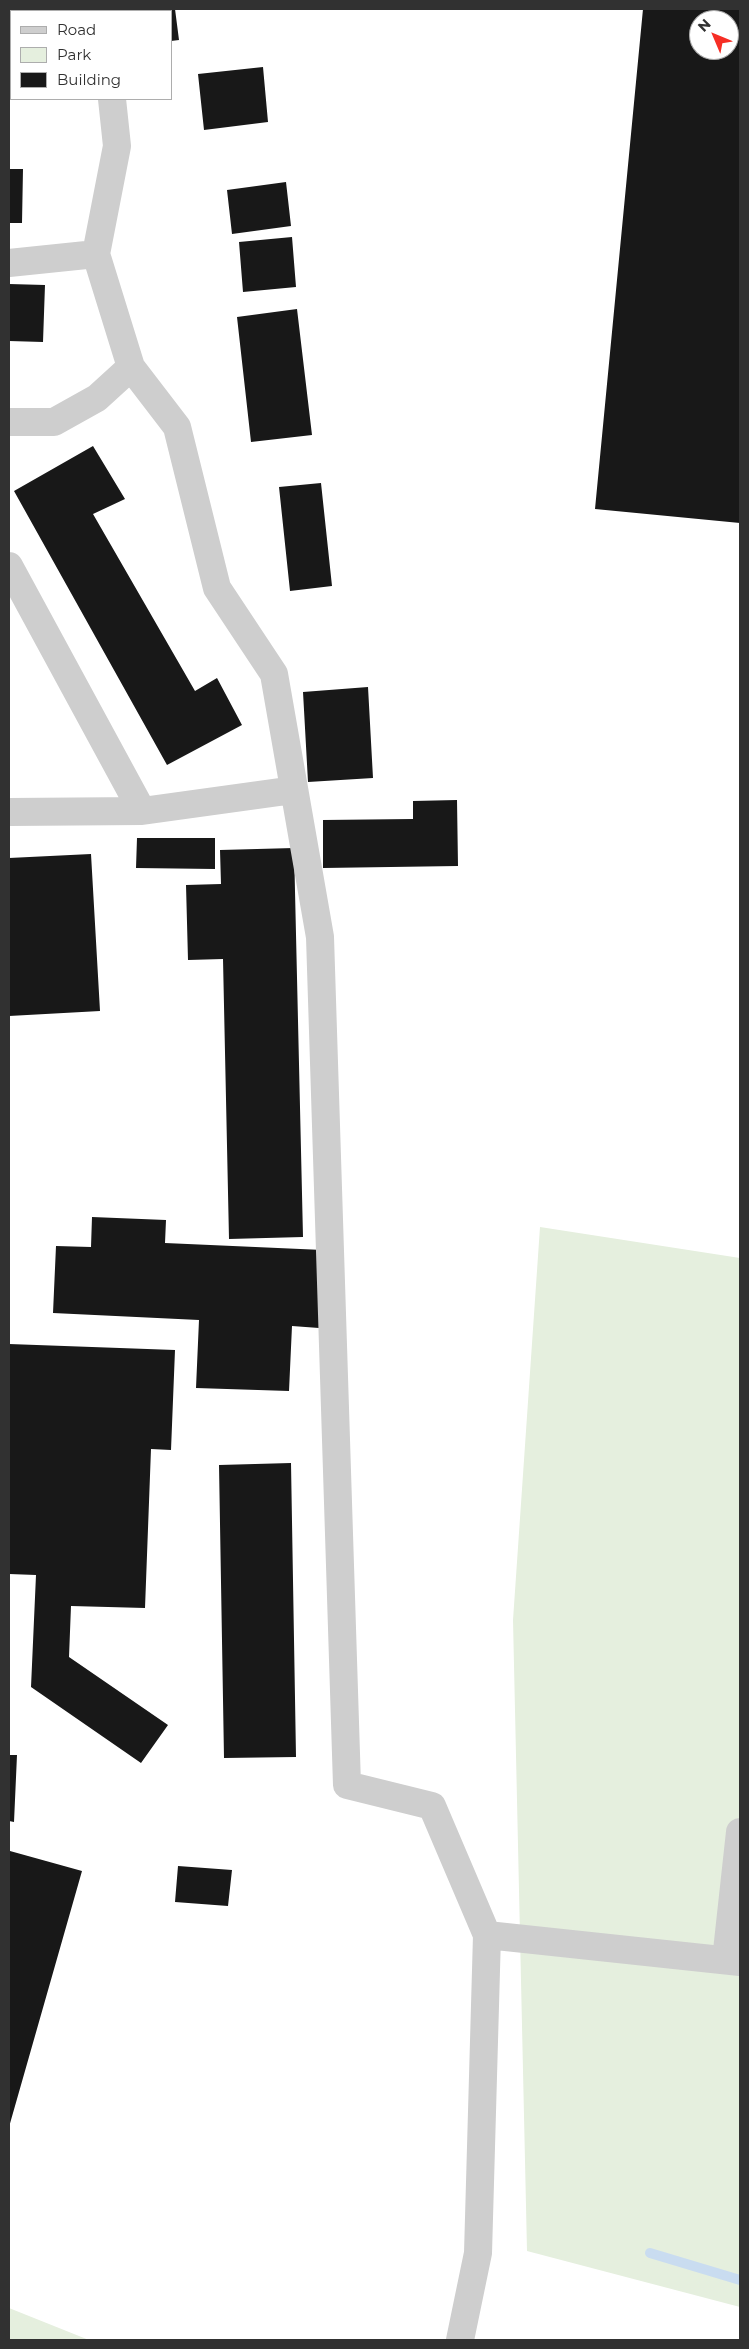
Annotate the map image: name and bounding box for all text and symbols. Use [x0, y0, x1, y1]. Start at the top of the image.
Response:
legend [10, 10, 172, 100]
north arrow [689, 10, 739, 60]
text: N [694, 15, 714, 35]
text: Road [57, 20, 96, 39]
text: Park [57, 45, 91, 64]
text: Building [57, 70, 121, 89]

